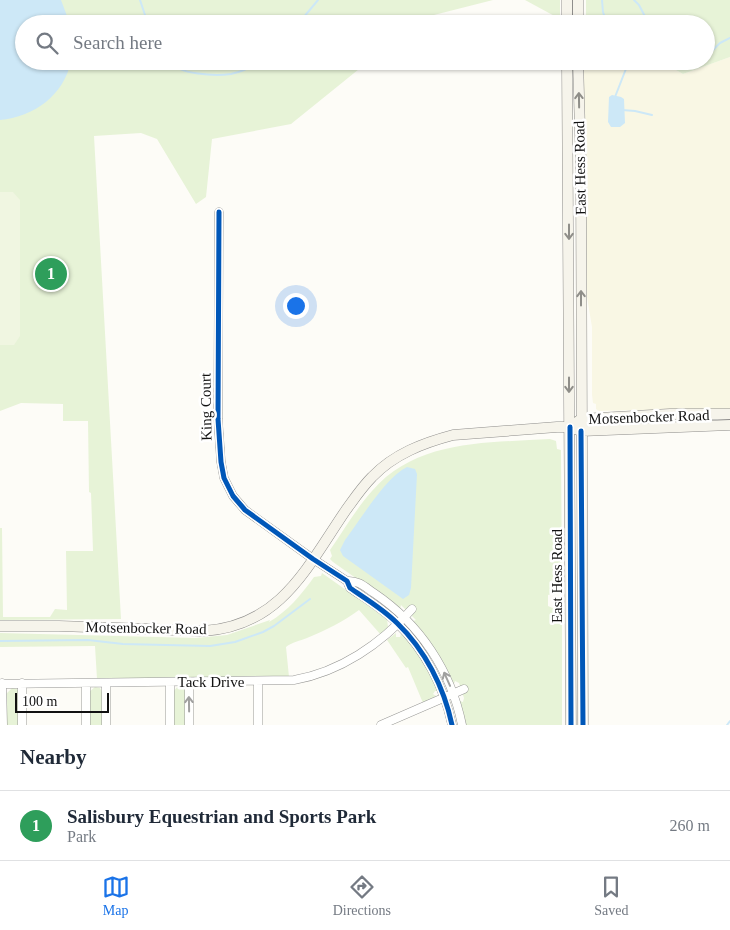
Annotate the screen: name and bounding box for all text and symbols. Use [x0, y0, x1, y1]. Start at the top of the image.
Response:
search box [15, 15, 715, 70]
icon: search [33, 29, 61, 57]
text: Search here [73, 32, 162, 53]
one-way arrow [574, 92, 584, 108]
street label: East Hess Road [571, 120, 589, 215]
one-way arrow [564, 224, 574, 240]
pin: 1 [35, 255, 67, 293]
one-way arrow [576, 290, 586, 306]
your location [283, 293, 309, 319]
street label: King Court [197, 372, 215, 441]
one-way arrow [564, 377, 574, 393]
street label: Motsenbocker Road [588, 407, 710, 427]
street label: East Hess Road [549, 528, 565, 623]
street label: Motsenbocker Road [85, 619, 207, 637]
one-way arrow [441, 672, 451, 687]
street label: Tack Drive [178, 674, 245, 690]
scale bar [15, 690, 109, 713]
text: 100 m [22, 694, 57, 709]
one-way arrow [184, 696, 194, 712]
text: Nearby [20, 745, 87, 769]
text: Salisbury Equestrian and Sports Park [67, 806, 376, 827]
text: 1 [32, 817, 40, 834]
text: 260 m [670, 817, 710, 834]
text: Park [67, 828, 96, 845]
tab: Map [102, 873, 130, 919]
tab: Directions [333, 873, 391, 919]
tab: Saved [594, 873, 628, 919]

